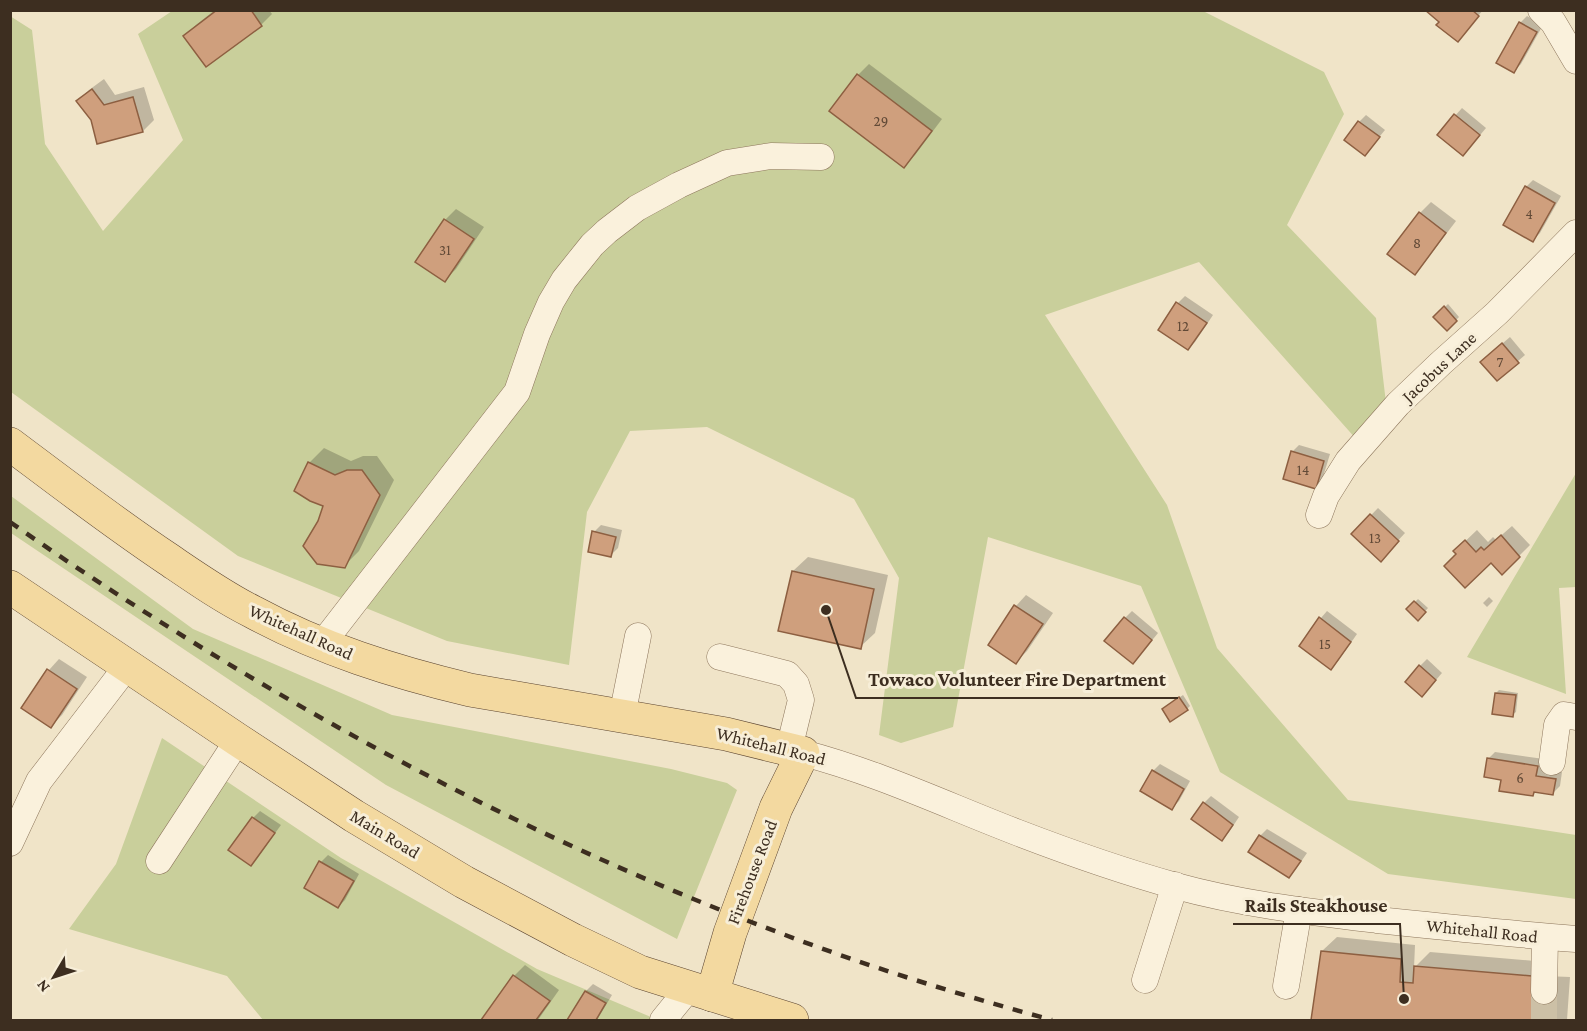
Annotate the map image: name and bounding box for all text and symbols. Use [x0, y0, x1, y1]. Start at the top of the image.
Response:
house number: 29 [874, 113, 888, 129]
house number: 4 [1525, 206, 1533, 222]
house number: 8 [1413, 235, 1421, 251]
house number: 31 [439, 242, 451, 258]
house number: 12 [1177, 318, 1189, 334]
street label: Jacobus Lane [1396, 328, 1480, 408]
house number: 7 [1497, 354, 1504, 370]
house number: 14 [1297, 462, 1309, 478]
house number: 13 [1369, 530, 1381, 546]
street label: Whitehall Road [246, 600, 357, 664]
house number: 15 [1319, 636, 1331, 652]
callout: Towaco Volunteer Fire Department [856, 660, 1178, 698]
text: Towaco Volunteer Fire Department [868, 668, 1167, 690]
street label: Whitehall Road [714, 723, 828, 769]
house number: 6 [1516, 770, 1524, 786]
street label: Main Road [347, 805, 424, 863]
street label: Firehouse Road [723, 816, 781, 927]
callout: Rails Steakhouse [1233, 886, 1400, 924]
text: Rails Steakhouse [1245, 894, 1387, 916]
street label: Whitehall Road [1425, 915, 1539, 947]
north arrow [24, 947, 84, 1007]
text: N [33, 976, 53, 996]

